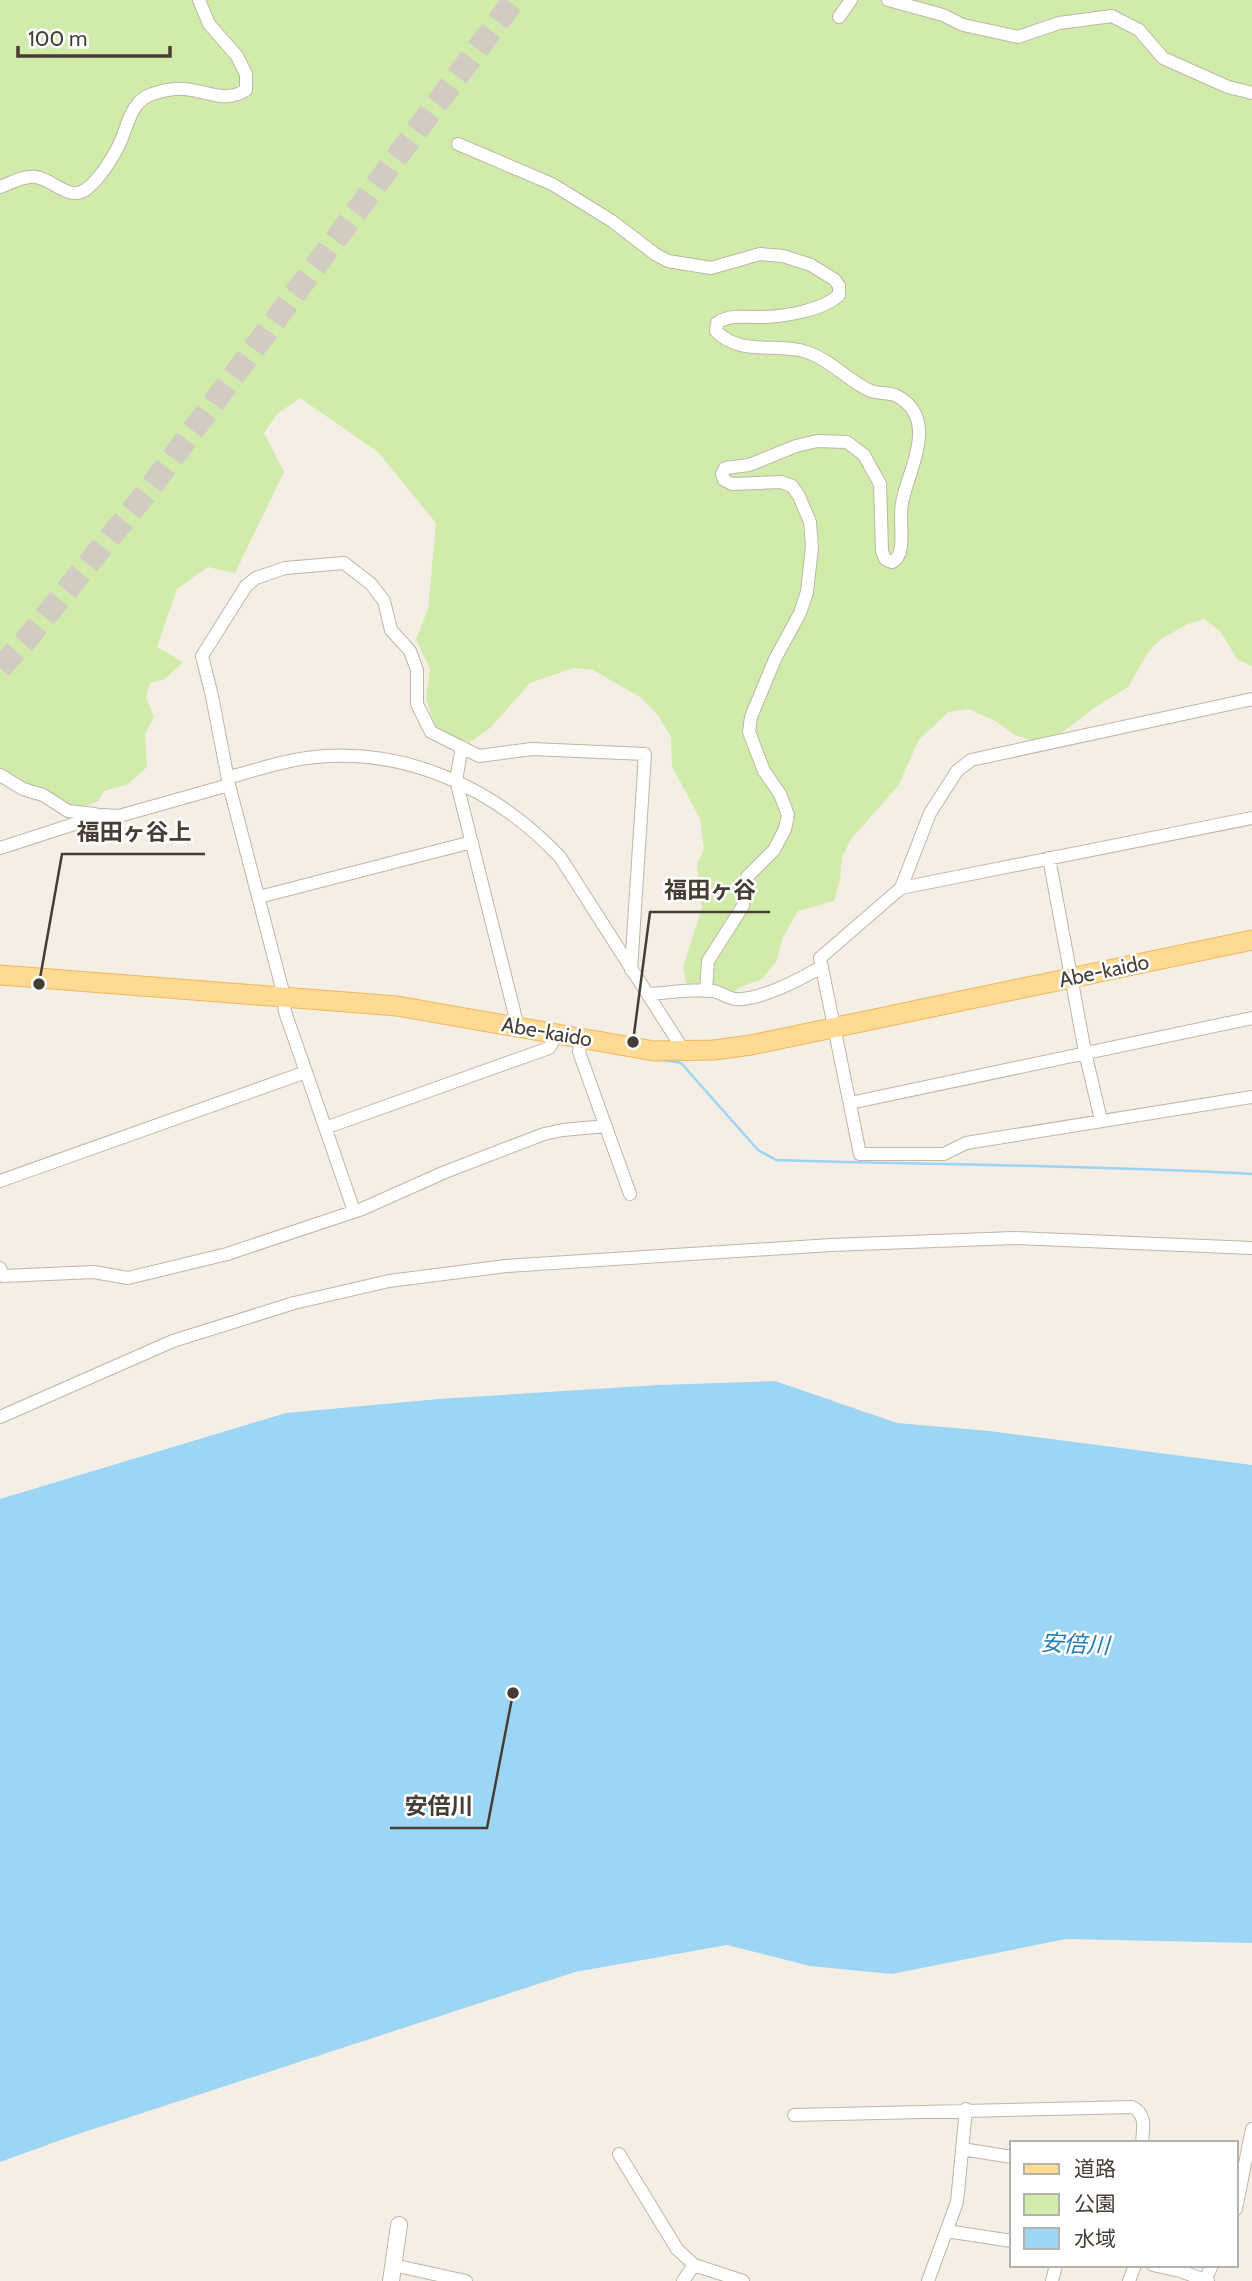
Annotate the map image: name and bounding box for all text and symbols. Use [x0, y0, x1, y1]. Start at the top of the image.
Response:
scale bar [18, 14, 170, 58]
text: 100 m [28, 26, 87, 51]
callout: 福田ヶ谷上 [62, 810, 205, 854]
text: 福田ヶ谷上 [77, 818, 192, 846]
callout: 福田ヶ谷 [650, 868, 770, 912]
text: 福田ヶ谷 [664, 876, 756, 904]
street label: Abe-kaido [1057, 949, 1151, 992]
street label: Abe-kaido [500, 1011, 594, 1052]
water label: 安倍川 [1040, 1628, 1113, 1660]
callout: 安倍川 [390, 1784, 487, 1828]
text: 安倍川 [405, 1792, 474, 1820]
legend [1010, 2141, 1238, 2267]
text: 道路 [1074, 2156, 1116, 2181]
text: 公園 [1074, 2191, 1116, 2216]
text: 水域 [1074, 2226, 1116, 2251]

